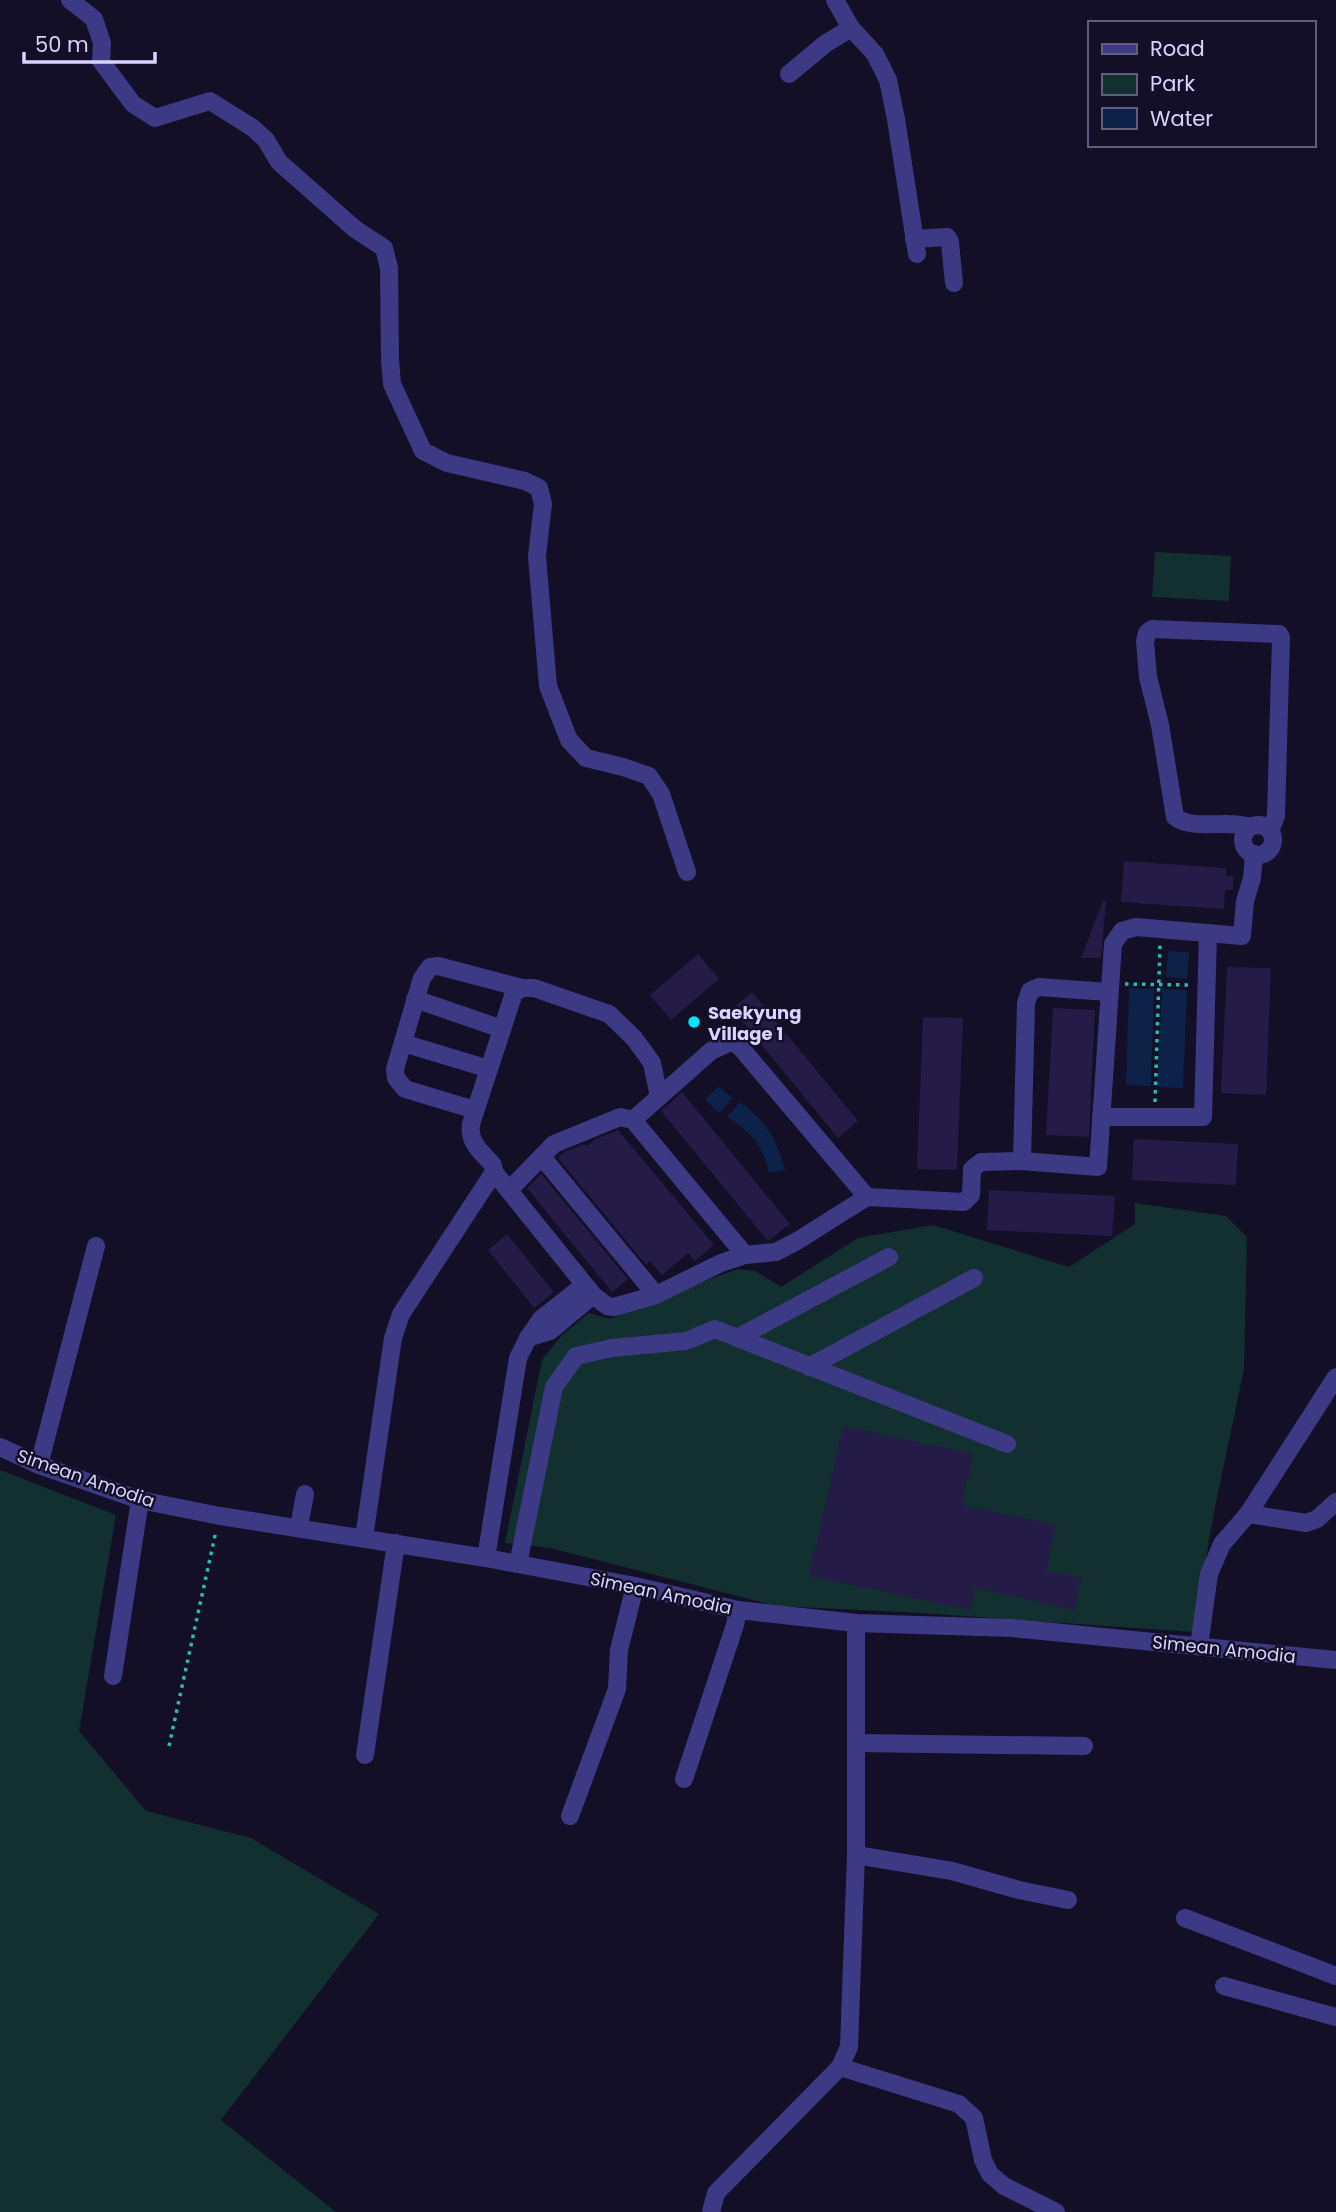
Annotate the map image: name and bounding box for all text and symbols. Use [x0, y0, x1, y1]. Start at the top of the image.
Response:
scale bar [24, 21, 156, 65]
legend [1088, 21, 1315, 147]
text: 50 m [35, 30, 89, 59]
text: Road [1150, 34, 1205, 63]
text: Park [1150, 69, 1195, 98]
text: Water [1150, 104, 1213, 133]
place label: Saekyung Village 1 [708, 1000, 801, 1046]
marker: Saekyung Village 1 [686, 1014, 702, 1030]
street label: Simean Amodia [14, 1443, 158, 1513]
street label: Simean Amodia [588, 1566, 734, 1620]
street label: Simean Amodia [1151, 1629, 1297, 1669]

